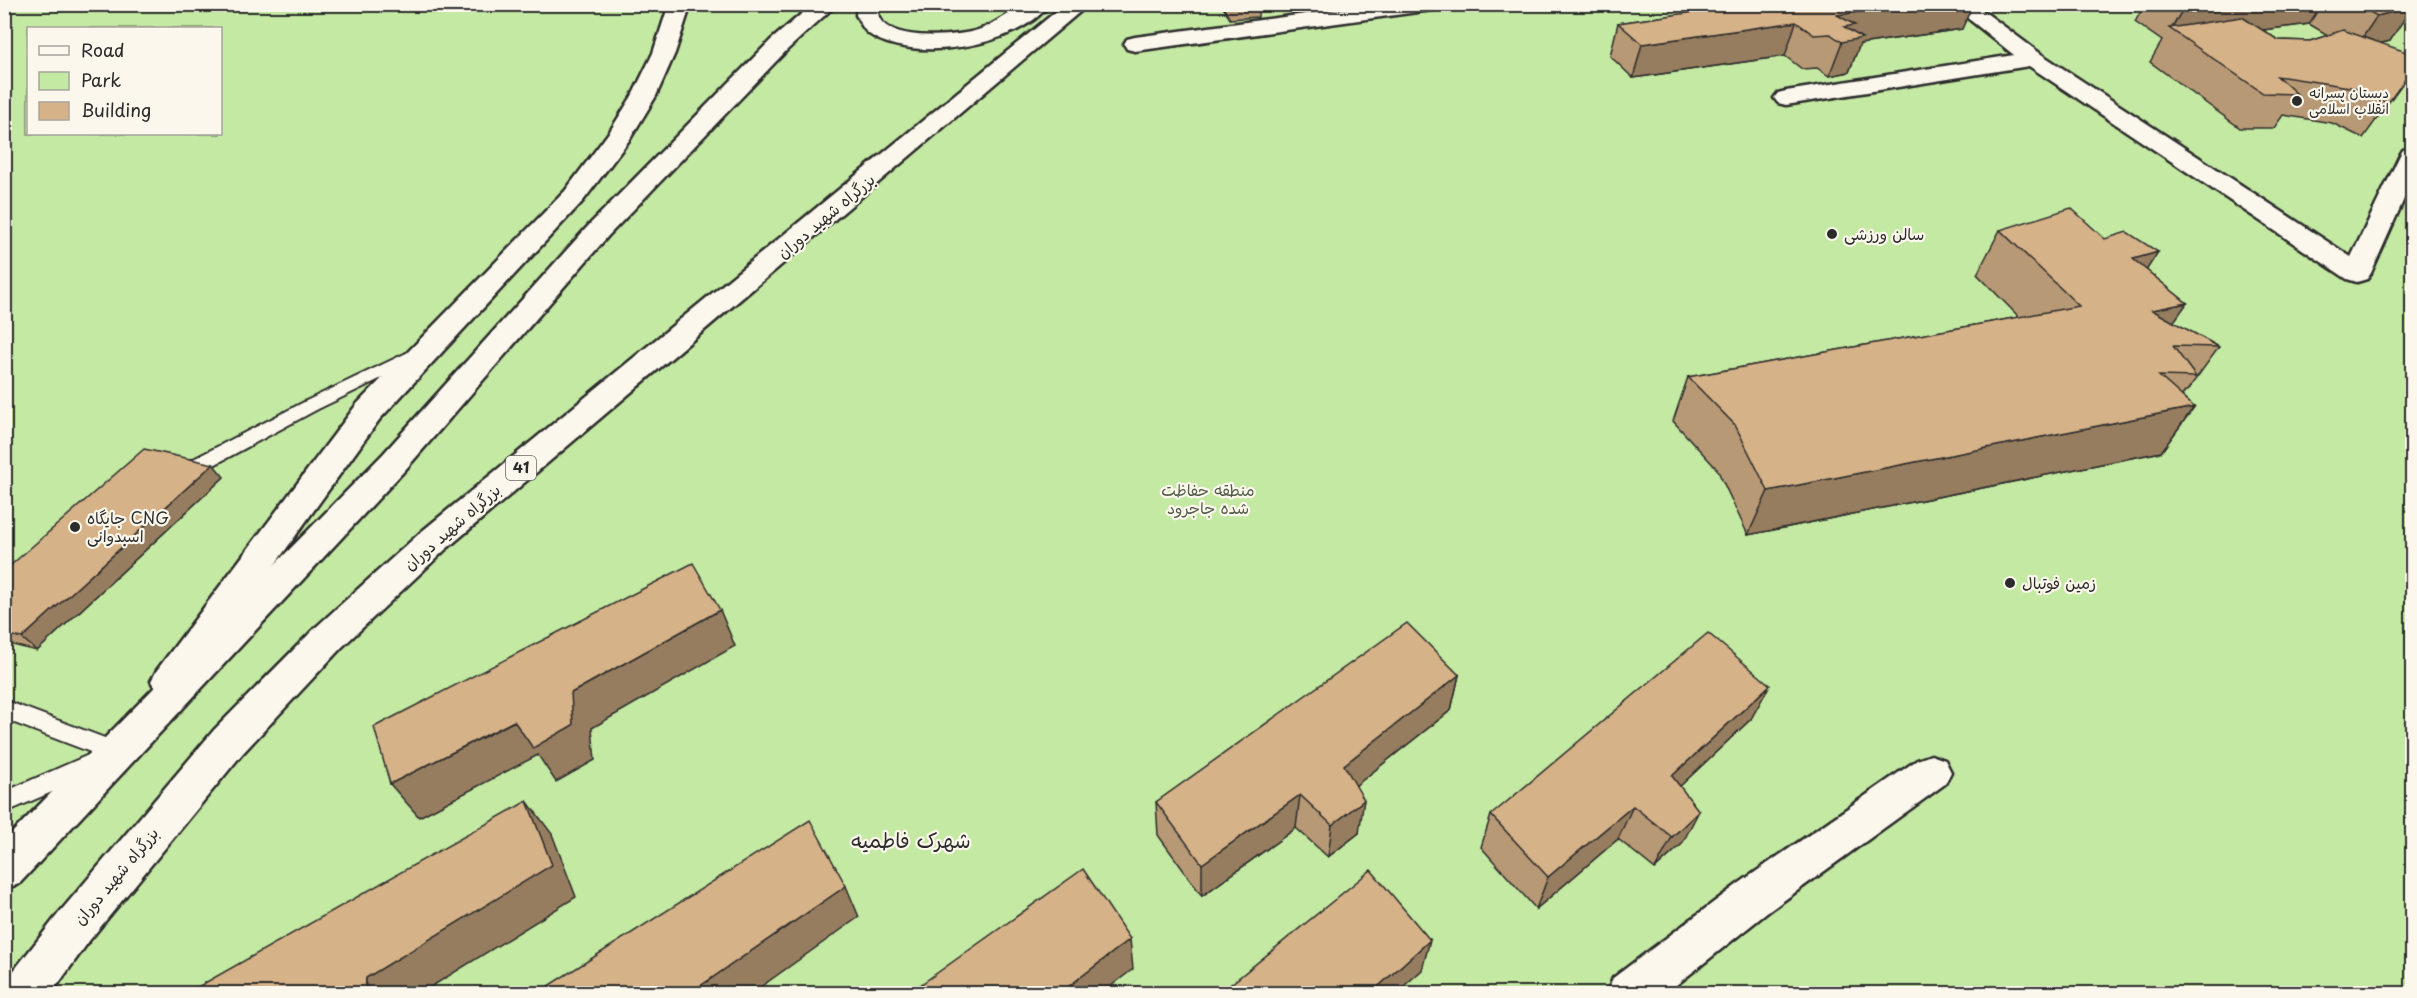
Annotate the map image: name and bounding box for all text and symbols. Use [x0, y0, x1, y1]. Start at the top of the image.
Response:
legend [27, 27, 222, 135]
text: Road [81, 36, 125, 63]
text: Park [81, 66, 121, 93]
place label: دبستان پسرانه انقلاب اسلامی [2309, 82, 2389, 119]
marker: دبستان پسرانه انقلاب اسلامی [2290, 94, 2304, 108]
text: Building [81, 96, 151, 123]
street label: بزرگراه شهید دوران [771, 167, 880, 263]
place label: سالن ورزشی [1844, 221, 1924, 245]
marker: سالن ورزشی [1825, 227, 1839, 241]
road number: 41 [506, 456, 536, 480]
street label: بزرگراه شهید دوران [398, 477, 505, 575]
park label: منطقه حفاظت شده جاجرود [1161, 477, 1255, 519]
place label: جایگاه CNG اسبدوانی [87, 505, 169, 547]
marker: جایگاه CNG اسبدوانی [68, 520, 82, 534]
place label: زمین فوتبال [2022, 570, 2096, 594]
marker: زمین فوتبال [2003, 576, 2017, 590]
street label: بزرگراه شهید دوران [67, 821, 163, 930]
district label: شهرک فاطمیه [851, 823, 971, 855]

